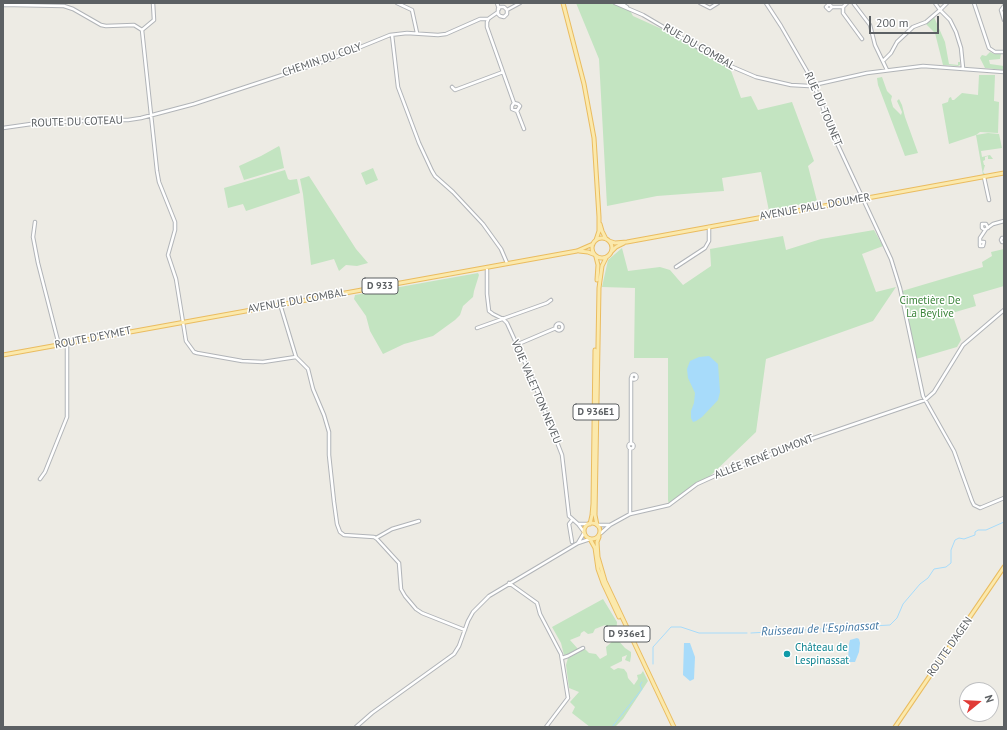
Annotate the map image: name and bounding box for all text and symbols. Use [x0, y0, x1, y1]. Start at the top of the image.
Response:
scale bar [871, 8, 941, 34]
text: 200 m [876, 15, 909, 30]
street label: RUE DU COMBAL [661, 21, 737, 73]
street label: CHEMIN DU COLY [280, 40, 364, 80]
street label: RUE DU TOUNET [801, 70, 845, 148]
street label: ROUTE DU COTEAU [31, 114, 123, 130]
street label: AVENUE PAUL DOUMER [759, 191, 871, 223]
road number: D 933 [362, 278, 398, 294]
street label: AVENUE DU COMBAL [247, 286, 347, 316]
park label: Cimetière De La Beylive [899, 294, 961, 320]
street label: ROUTE D'EYMET [54, 324, 132, 352]
street label: VOIE VALETTON NEVEU [508, 338, 564, 446]
road number: D 936E1 [573, 404, 619, 420]
street label: ALLÉE RENÉ DUMONT [712, 432, 816, 482]
street label: ROUTE D'AGEN [925, 615, 975, 679]
water label: Ruisseau de l'Espinassat [761, 619, 879, 639]
road number: D 936e1 [604, 626, 650, 642]
place label: Château de Lespinassat [795, 641, 849, 667]
marker: Château de Lespinassat [782, 649, 792, 659]
north arrow [959, 682, 999, 722]
text: N [982, 693, 997, 704]

